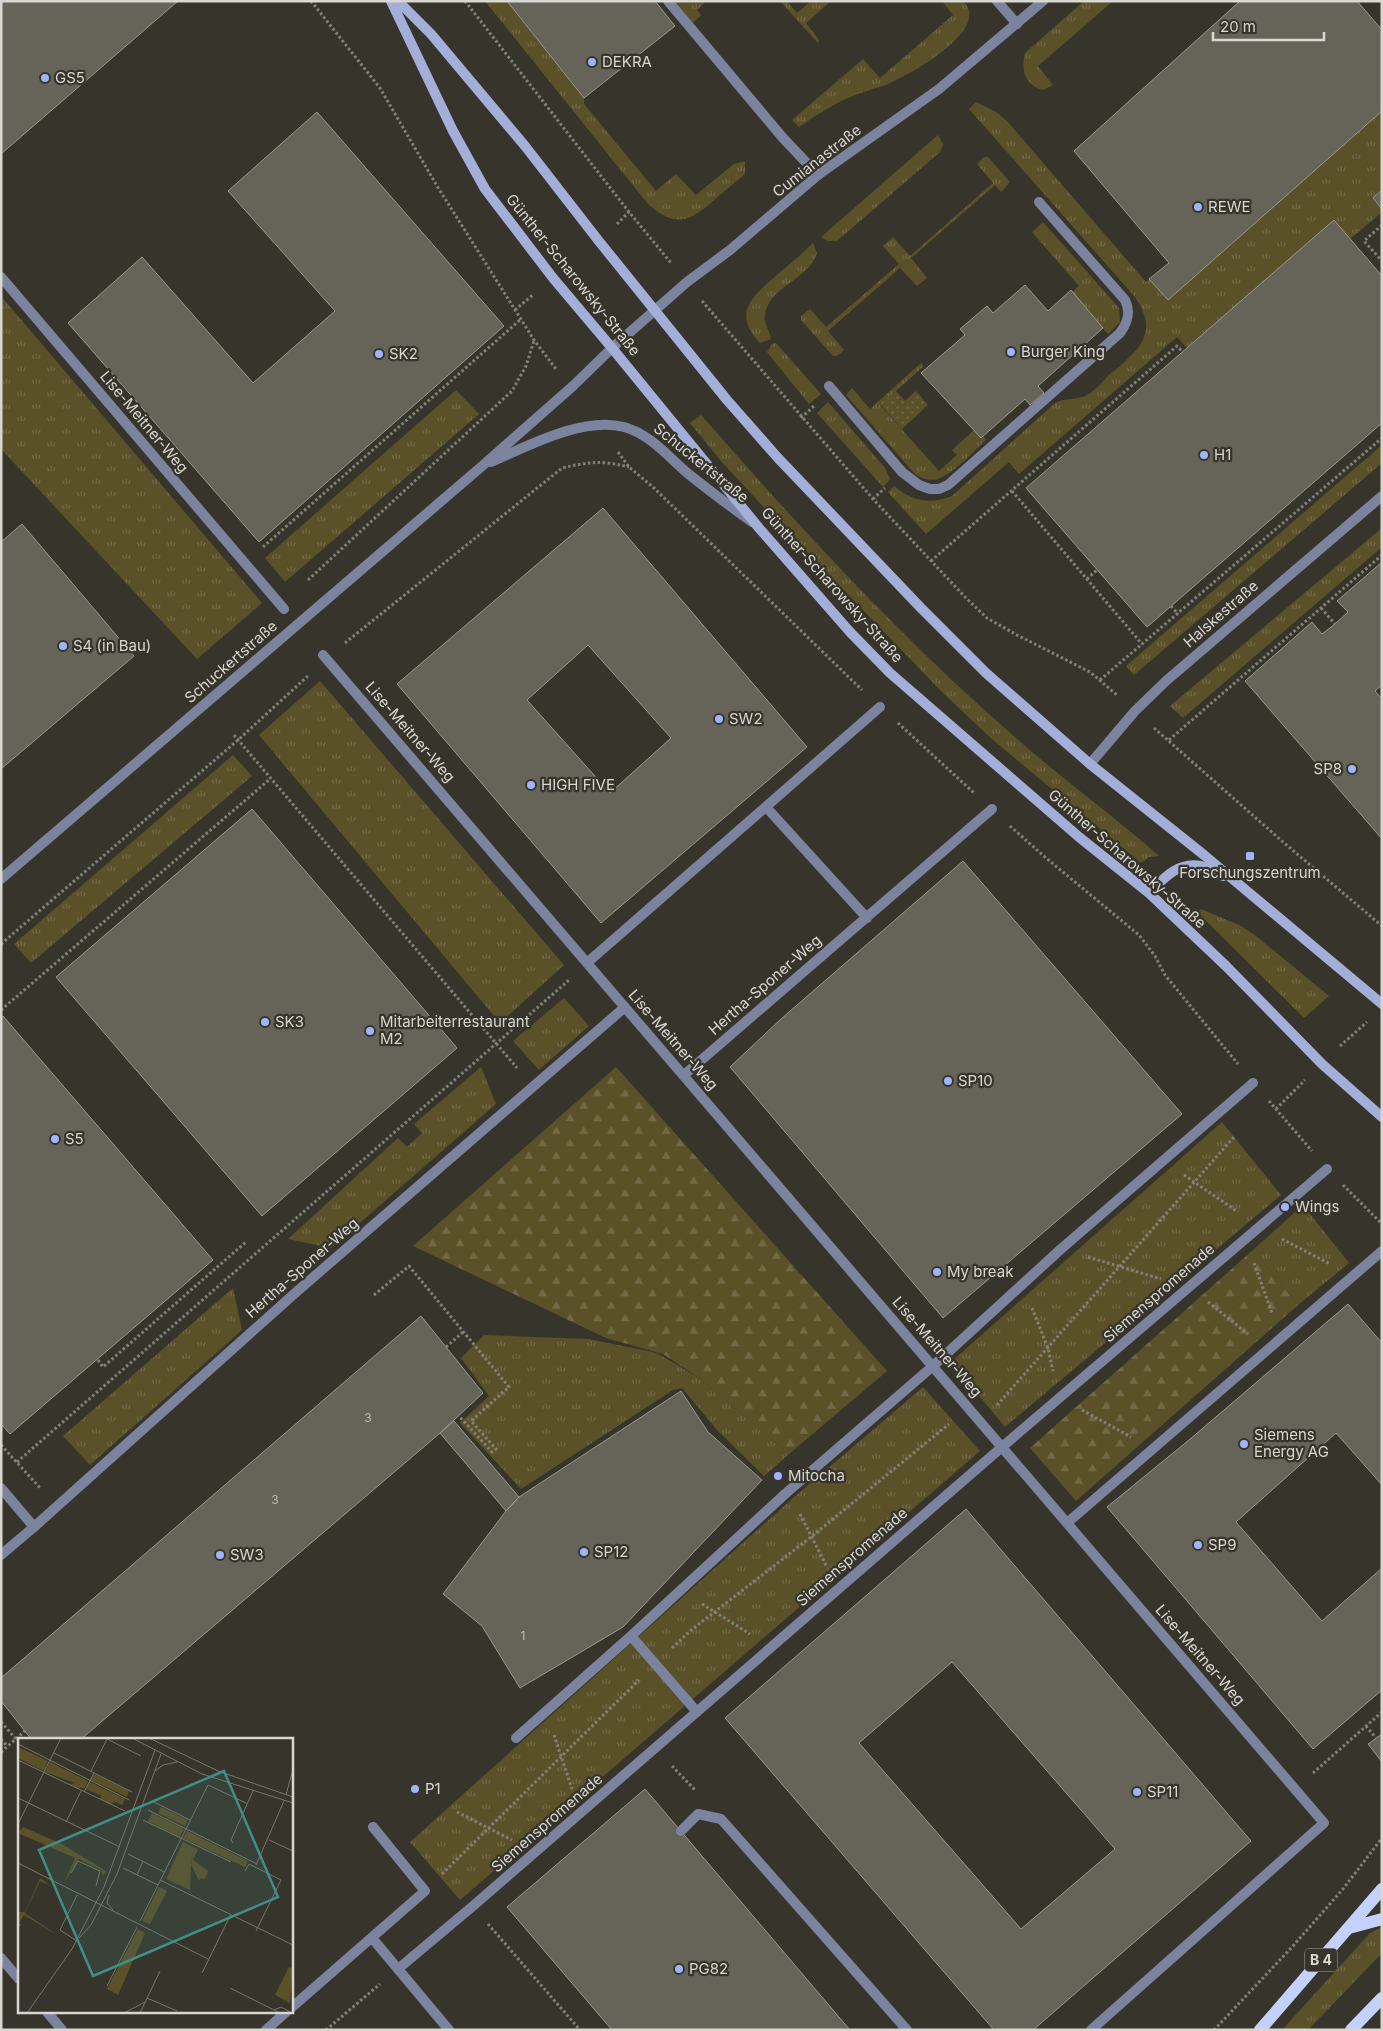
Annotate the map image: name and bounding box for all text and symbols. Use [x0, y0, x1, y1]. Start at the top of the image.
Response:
scale bar [1213, 10, 1324, 42]
text: 20 m [1220, 17, 1256, 36]
place label: DEKRA [602, 52, 652, 71]
marker: DEKRA [586, 56, 598, 68]
place label: GS5 [55, 68, 85, 87]
marker: GS5 [39, 72, 51, 84]
street label: Cumianastraße [769, 120, 865, 201]
street label: Günther-Scharowsky-Straße [502, 190, 645, 359]
place label: REWE [1208, 197, 1250, 216]
marker: REWE [1192, 201, 1204, 213]
place label: Burger King [1021, 342, 1105, 361]
place label: SK2 [389, 344, 418, 363]
marker: Burger King [1005, 346, 1017, 358]
marker: SK2 [373, 348, 385, 360]
street label: Lise-Meitner-Weg [96, 367, 193, 477]
street label: Schuckertstraße [650, 419, 753, 507]
place label: H1 [1214, 445, 1231, 464]
marker: H1 [1198, 449, 1210, 461]
street label: Günther-Scharowsky-Straße [757, 503, 907, 666]
street label: Halskestraße [1179, 576, 1262, 651]
street label: Schuckertstraße [180, 616, 281, 707]
place label: S4 (in Bau) [73, 636, 151, 655]
marker: S4 (in Bau) [57, 640, 69, 652]
street label: Lise-Meitner-Weg [361, 677, 459, 786]
place label: SW2 [729, 709, 763, 728]
marker: SW2 [713, 713, 725, 725]
place label: SP8 [1314, 759, 1342, 778]
marker: SP8 [1346, 763, 1358, 775]
place label: HIGH FIVE [541, 775, 615, 794]
marker: HIGH FIVE [525, 779, 537, 791]
street label: Günther-Scharowsky-Straße [1045, 785, 1210, 932]
marker: Forschungszentrum [1244, 850, 1256, 862]
place label: Forschungszentrum [1179, 863, 1321, 882]
street label: Hertha-Sponer-Weg [704, 930, 825, 1039]
street label: Lise-Meitner-Weg [624, 985, 722, 1094]
place label: SK3 [275, 1012, 304, 1031]
place label: Mitarbeiterrestaurant M2 [380, 1012, 530, 1048]
marker: SK3 [259, 1016, 271, 1028]
marker: Mitarbeiterrestaurant M2 [364, 1025, 376, 1037]
place label: SP10 [958, 1071, 993, 1090]
marker: SP10 [942, 1075, 954, 1087]
place label: S5 [65, 1129, 84, 1148]
marker: S5 [49, 1133, 61, 1145]
place label: Wings [1295, 1197, 1339, 1216]
marker: Wings [1279, 1201, 1291, 1213]
street label: Hertha-Sponer-Weg [241, 1213, 362, 1322]
street label: Siemenspromenade [1099, 1239, 1218, 1346]
place label: My break [947, 1262, 1014, 1281]
marker: My break [931, 1266, 943, 1278]
street label: Lise-Meitner-Weg [888, 1292, 986, 1401]
house number: 3 [364, 1410, 372, 1425]
place label: Siemens Energy AG [1254, 1425, 1329, 1461]
marker: Siemens Energy AG [1238, 1438, 1250, 1450]
place label: Mitocha [788, 1466, 845, 1485]
marker: Mitocha [772, 1470, 784, 1482]
house number: 3 [271, 1492, 279, 1507]
street label: Siemenspromenade [792, 1503, 911, 1610]
place label: SP9 [1208, 1535, 1237, 1554]
marker: SP9 [1192, 1539, 1204, 1551]
place label: SP12 [594, 1542, 628, 1561]
place label: SW3 [230, 1545, 264, 1564]
marker: SP12 [578, 1546, 590, 1558]
marker: SW3 [214, 1549, 226, 1561]
street label: Lise-Meitner-Weg [1151, 1600, 1249, 1709]
house number: 1 [521, 1628, 525, 1643]
inset map [18, 1738, 292, 2014]
street label: Siemenspromenade [487, 1769, 606, 1876]
place label: P1 [425, 1779, 441, 1798]
place label: SP11 [1147, 1782, 1178, 1801]
marker: P1 [409, 1783, 421, 1795]
marker: SP11 [1131, 1786, 1143, 1798]
road number: B 4 [1305, 1948, 1337, 1972]
place label: PG82 [689, 1959, 728, 1978]
marker: PG82 [673, 1963, 685, 1975]

